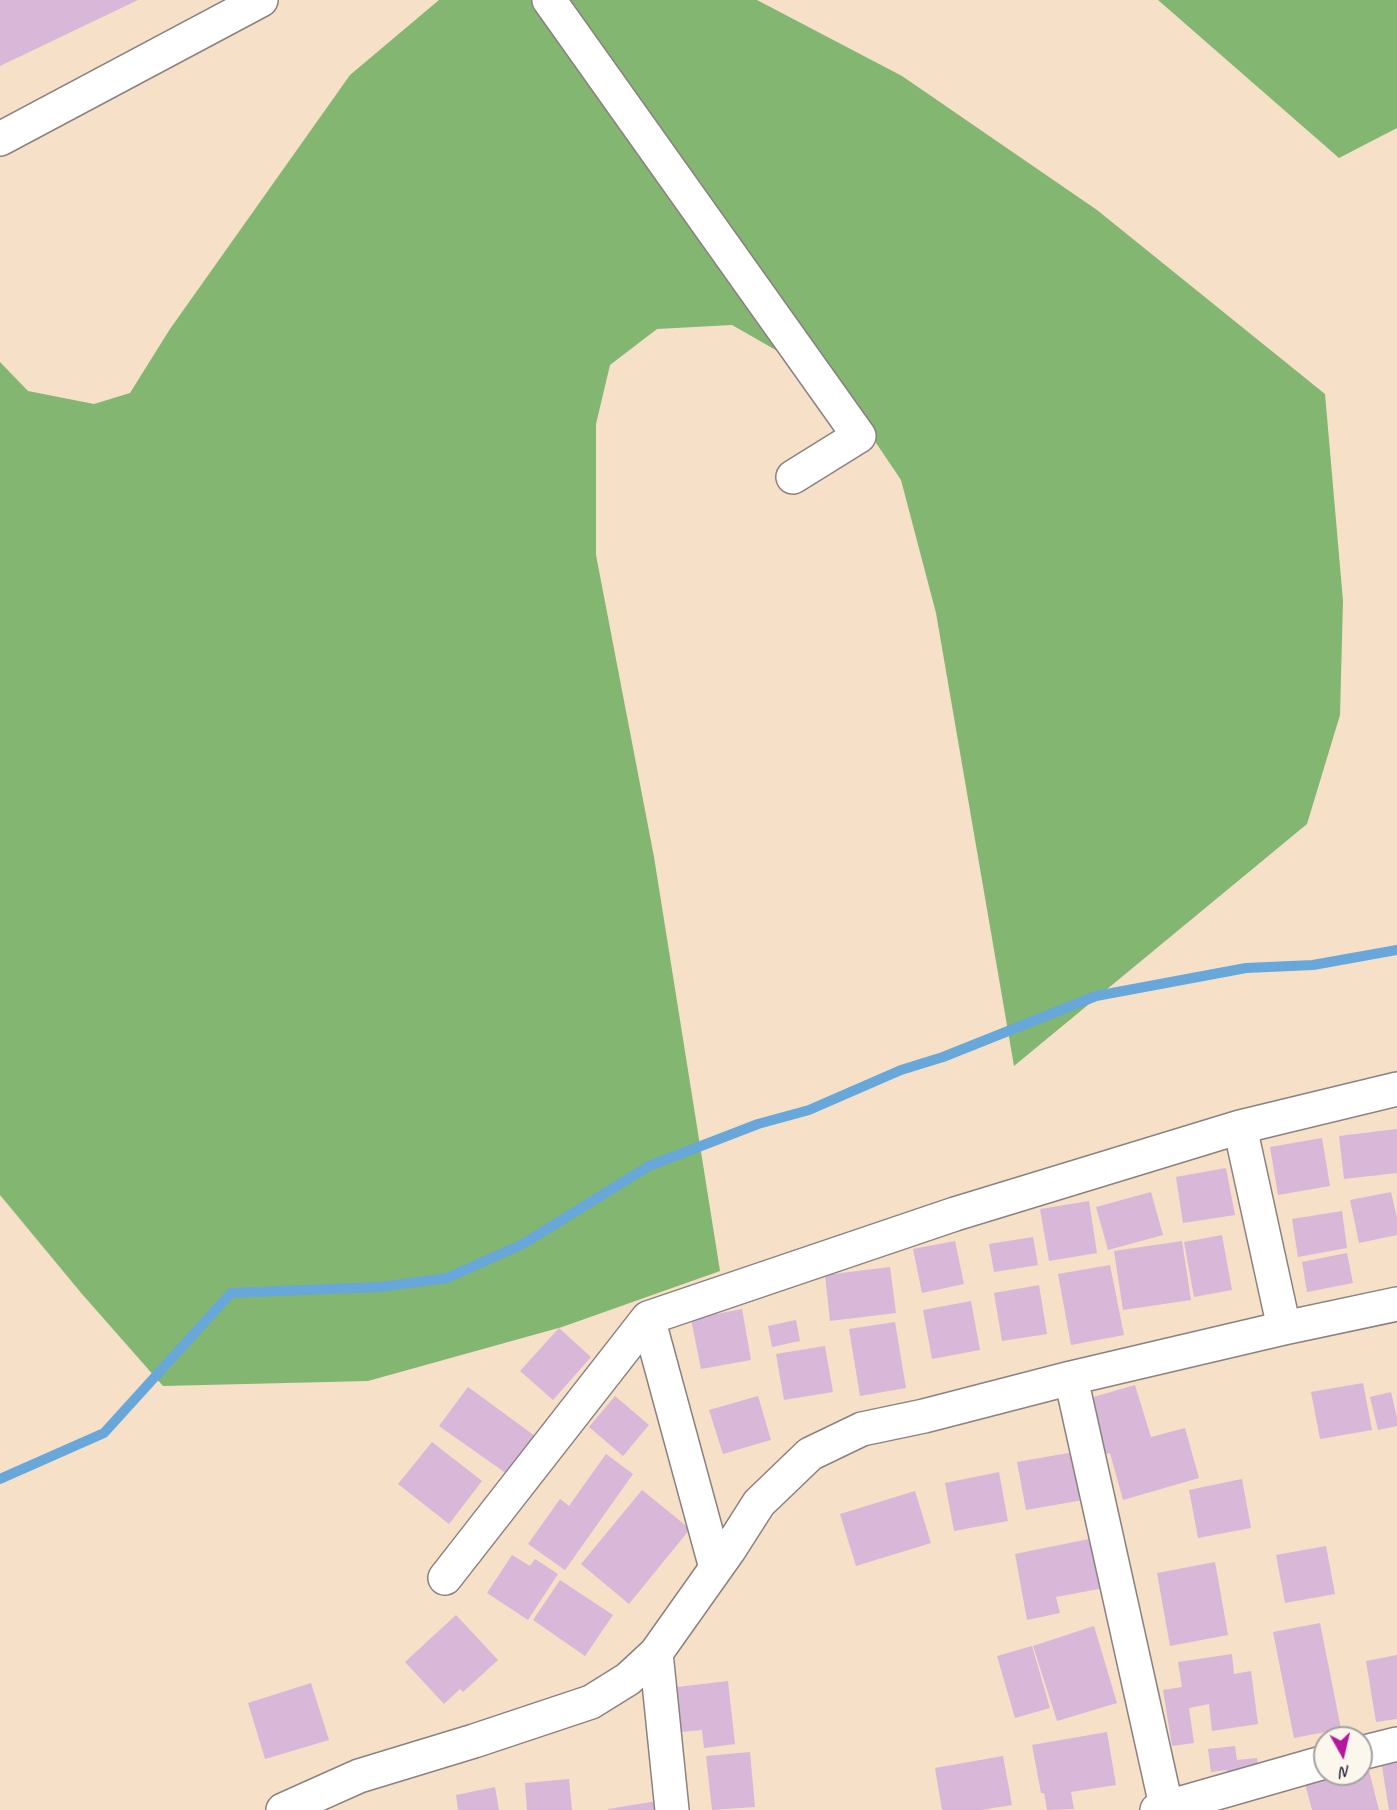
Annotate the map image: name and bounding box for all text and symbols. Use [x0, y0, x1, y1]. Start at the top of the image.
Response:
north arrow [1313, 1726, 1373, 1786]
text: N [1339, 1761, 1352, 1782]

